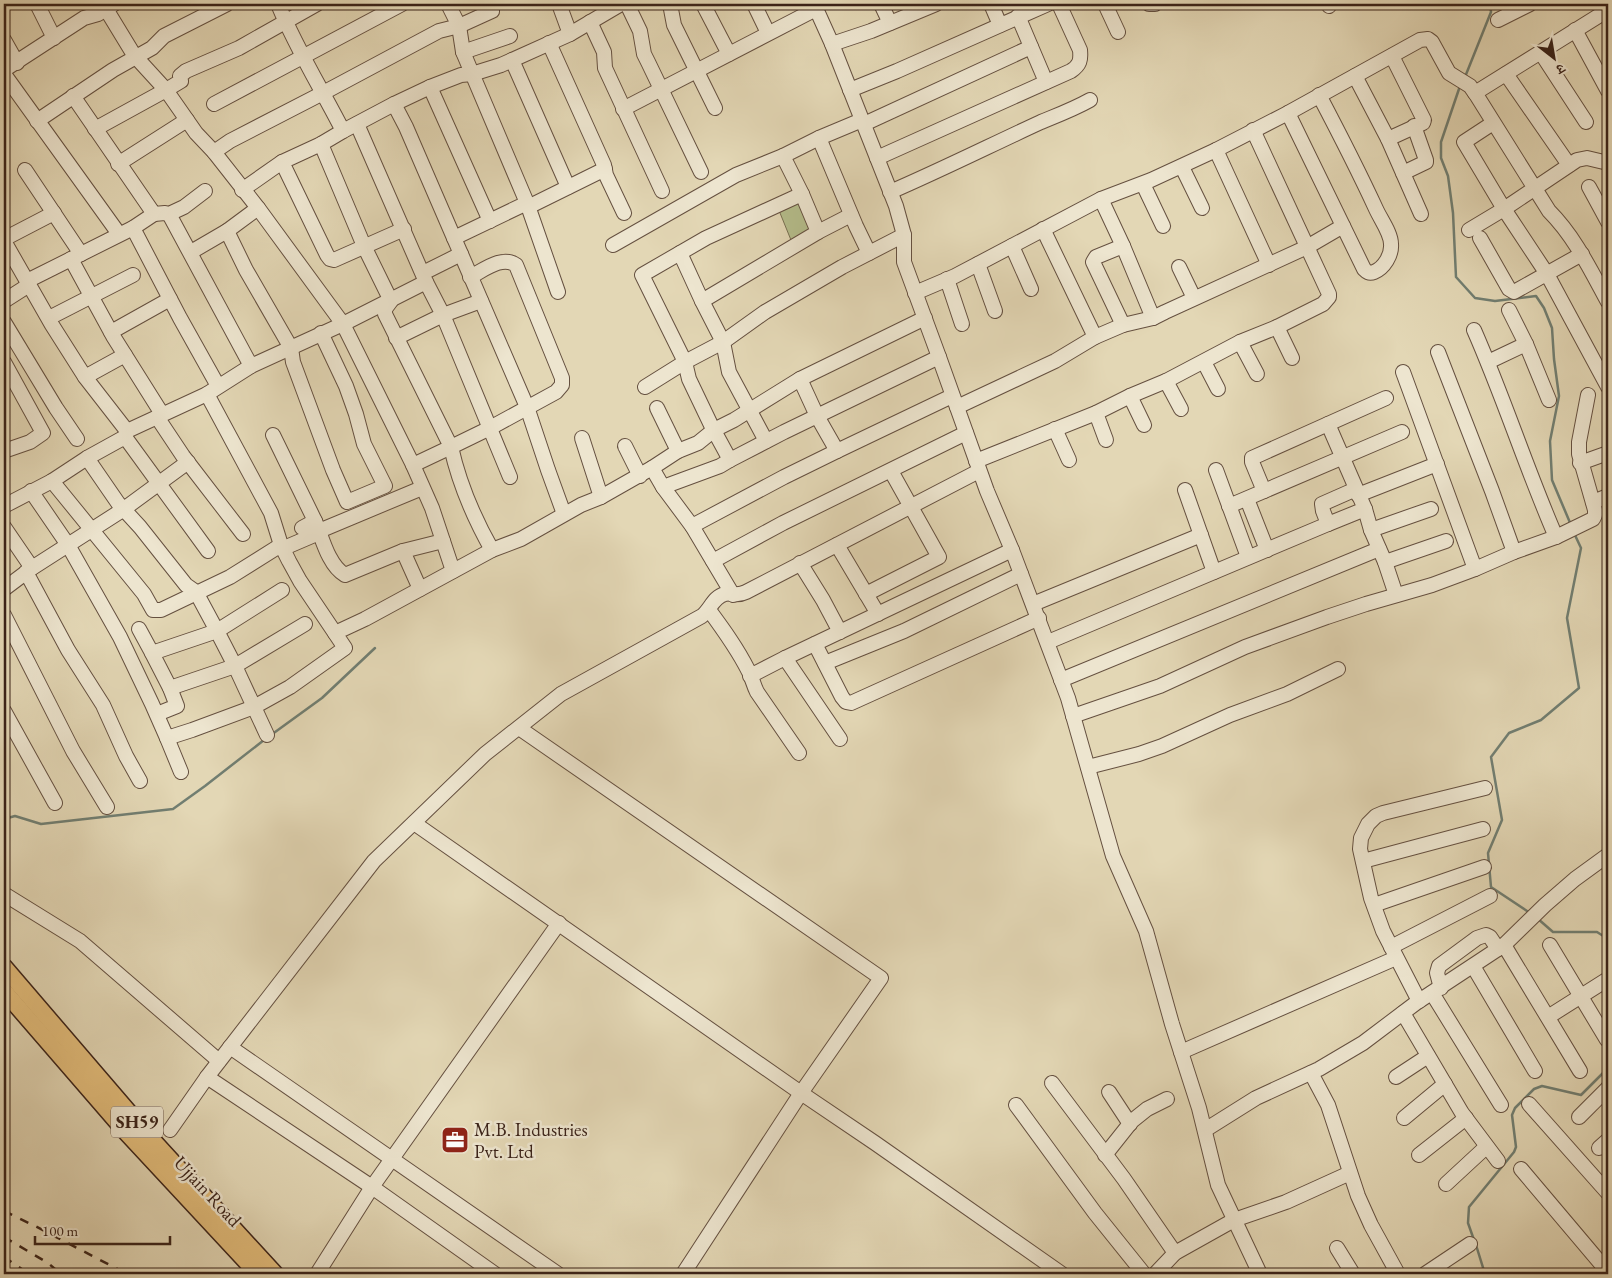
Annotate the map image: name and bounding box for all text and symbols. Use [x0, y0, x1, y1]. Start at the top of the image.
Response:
north arrow [1530, 32, 1580, 82]
text: उ [1552, 59, 1569, 79]
road number: SH59 [111, 1106, 163, 1138]
place label: M.B. Industries Pvt. Ltd [474, 1117, 588, 1164]
office icon: M.B. Industries Pvt. Ltd [440, 1125, 470, 1155]
street label: Ujjain Road [168, 1150, 247, 1232]
scale bar [35, 1213, 170, 1245]
text: 100 m [42, 1221, 79, 1240]

